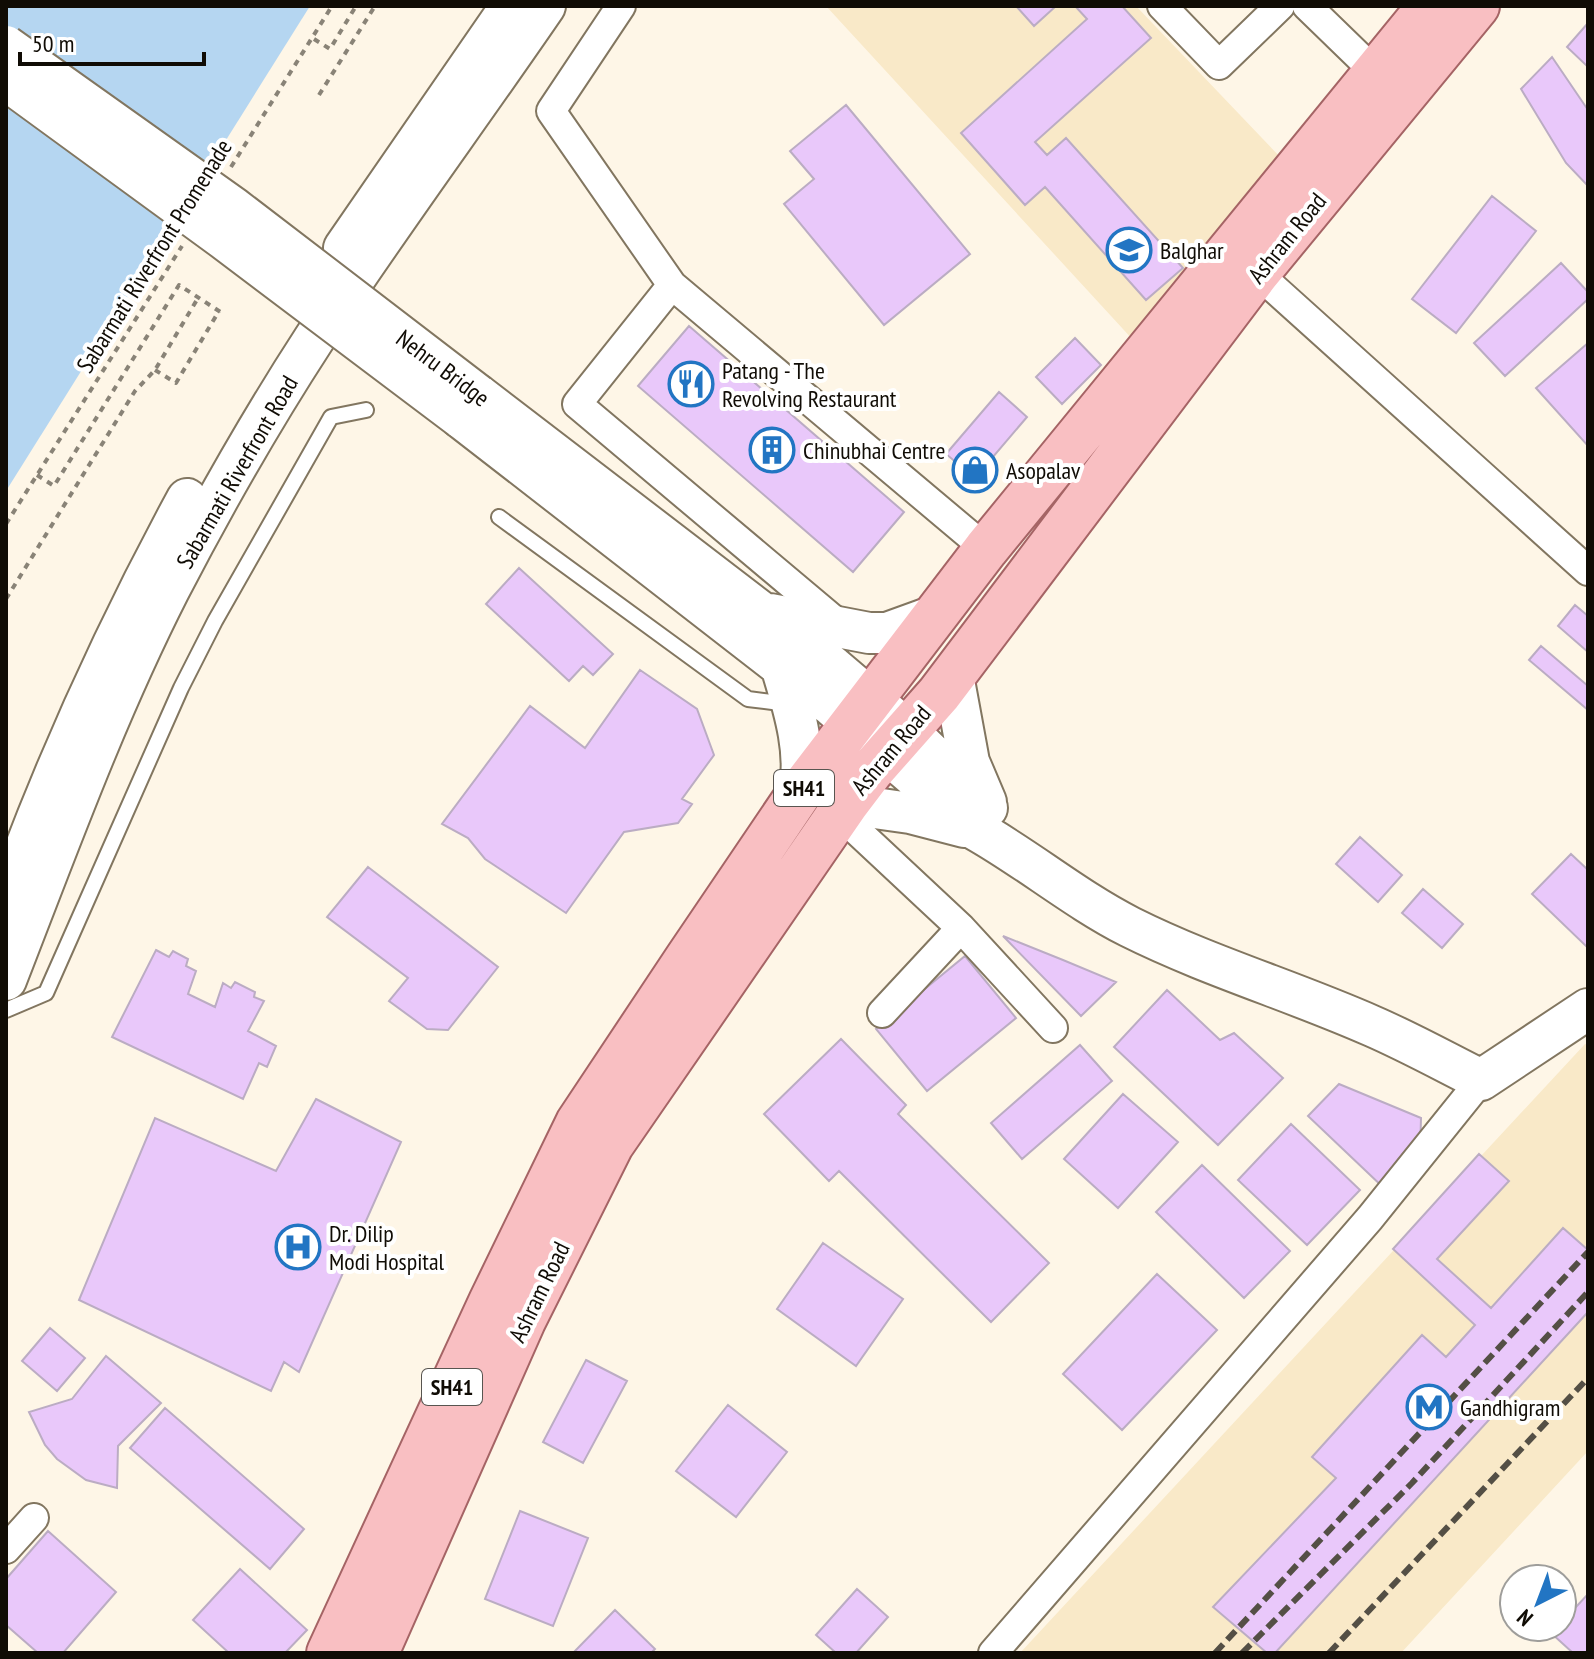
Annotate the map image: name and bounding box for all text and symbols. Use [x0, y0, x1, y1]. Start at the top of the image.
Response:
scale bar [20, 16, 204, 66]
text: 50 m [32, 28, 74, 59]
street label: Sabarmati Riverfront Promenade [69, 133, 239, 379]
street label: Ashram Road [1241, 186, 1333, 290]
school or university icon: Balghar [1105, 226, 1153, 274]
place label: Balghar [1160, 235, 1224, 266]
street label: Nehru Bridge [390, 323, 496, 413]
place label: Patang - The Revolving Restaurant [722, 355, 897, 414]
restaurant icon: Patang - The Revolving Restaurant [667, 360, 715, 408]
street label: Sabarmati Riverfront Road [169, 370, 305, 574]
building icon: Chinubhai Centre [748, 426, 796, 474]
place label: Chinubhai Centre [803, 435, 945, 466]
shop icon: Asopalav [951, 446, 999, 494]
place label: Asopalav [1006, 455, 1081, 486]
street label: Ashram Road [844, 699, 938, 801]
road number: SH41 [774, 770, 834, 806]
place label: Dr. Dilip Modi Hospital [329, 1218, 445, 1277]
hospital icon: Dr. Dilip Modi Hospital [274, 1223, 322, 1271]
street label: Ashram Road [501, 1237, 577, 1347]
road number: SH41 [422, 1369, 482, 1405]
metro station icon: Gandhigram [1405, 1383, 1453, 1431]
place label: Gandhigram [1460, 1392, 1560, 1423]
north arrow [1498, 1563, 1578, 1643]
text: N [1511, 1603, 1538, 1632]

